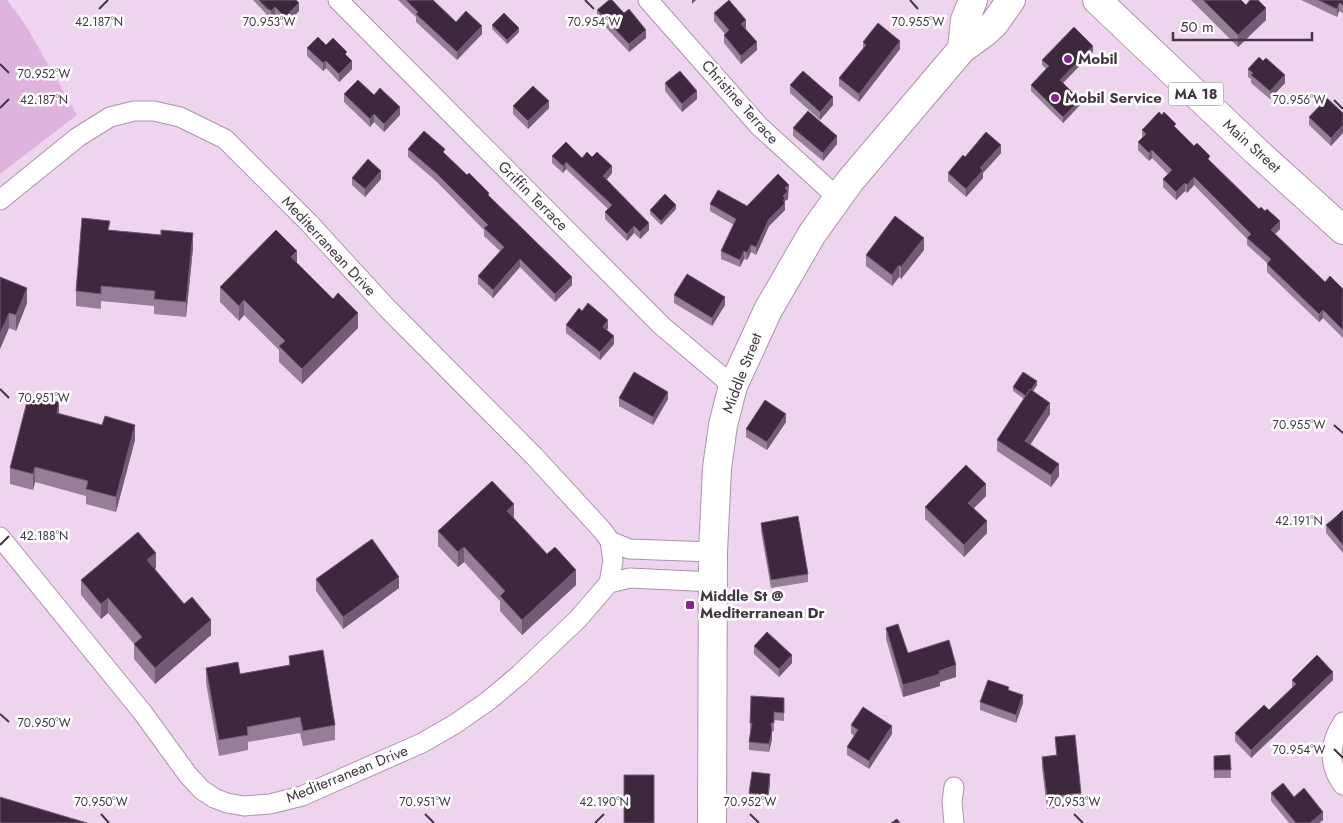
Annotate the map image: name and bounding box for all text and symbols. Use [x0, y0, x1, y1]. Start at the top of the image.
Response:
scale bar [1173, 10, 1312, 42]
text: 42.187°N [75, 13, 123, 31]
text: 70.953°W [243, 13, 295, 31]
text: 70.954°W [568, 13, 621, 31]
text: 70.955°W [892, 13, 945, 31]
text: 50 m [1180, 16, 1214, 38]
place label: Mobil [1078, 48, 1118, 70]
marker: Mobil [1062, 53, 1074, 65]
street label: Christine Terrace [696, 55, 784, 149]
text: 70.952°W [18, 65, 71, 83]
road number: MA 18 [1168, 82, 1224, 106]
place label: Mobil Service [1065, 87, 1162, 109]
text: 42.187°N [20, 91, 68, 109]
text: 70.956°W [1273, 91, 1326, 109]
marker: Mobil Service [1049, 92, 1061, 104]
street label: Main Street [1218, 114, 1286, 178]
street label: Griffin Terrace [493, 156, 573, 236]
street label: Mediterranean Drive [277, 191, 381, 301]
street label: Middle Street [717, 329, 768, 416]
text: 70.951°W [18, 389, 70, 407]
text: 70.955°W [1273, 416, 1326, 434]
text: 42.191°N [1275, 512, 1323, 530]
text: 42.188°N [20, 527, 68, 545]
place label: Middle St @ Mediterranean Dr [700, 585, 826, 624]
marker: Middle St @ Mediterranean Dr [684, 599, 696, 611]
text: 70.950°W [17, 714, 71, 732]
street label: Mediterranean Drive [283, 739, 411, 808]
text: 70.954°W [1273, 741, 1326, 759]
text: 70.950°W [74, 793, 128, 811]
text: 70.951°W [399, 793, 451, 811]
text: 42.190°N [579, 793, 629, 811]
text: 70.952°W [724, 793, 777, 811]
text: 70.953°W [1048, 793, 1100, 811]

